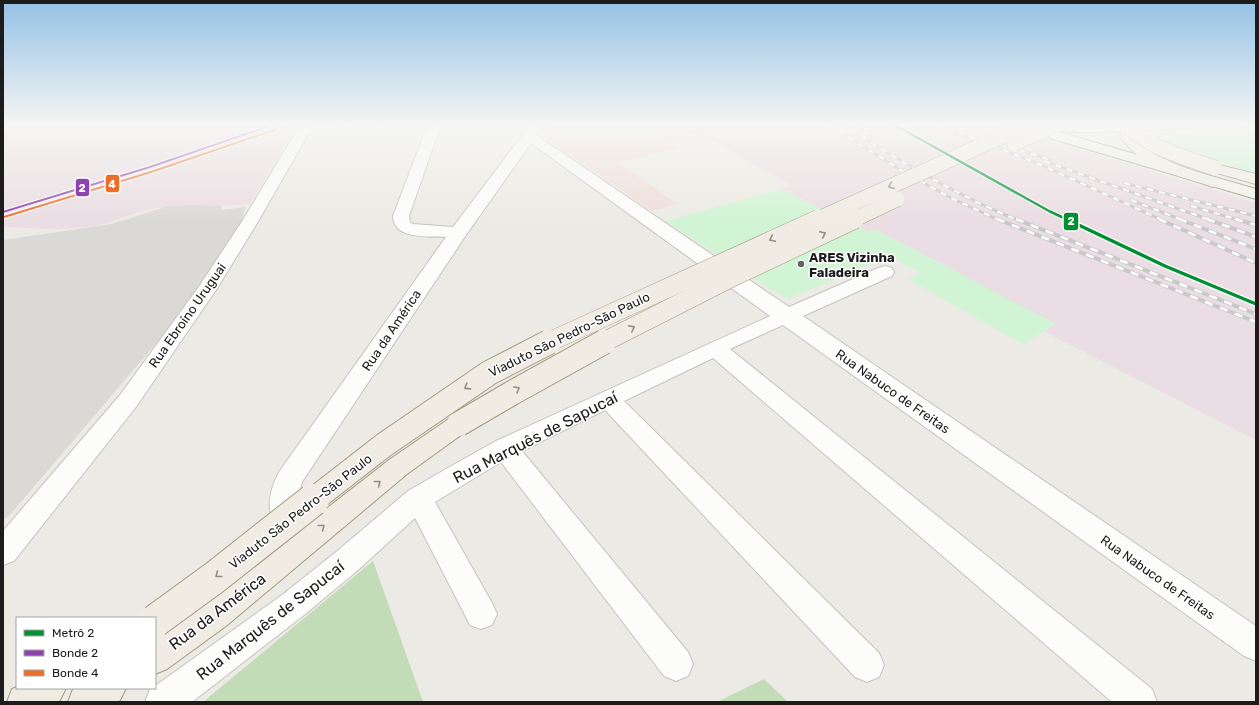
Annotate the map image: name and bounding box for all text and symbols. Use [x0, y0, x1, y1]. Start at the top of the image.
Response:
line badge: 4 [105, 174, 120, 193]
line badge: 2 [75, 178, 90, 197]
text: 4 [108, 178, 116, 191]
one-way arrow [888, 181, 895, 189]
text: 2 [78, 182, 86, 195]
line badge: 2 [1063, 212, 1079, 231]
text: 2 [1067, 215, 1075, 228]
one-way arrow [819, 231, 827, 239]
one-way arrow [769, 234, 777, 242]
place label: ARES Vizinha Faladeira [809, 250, 895, 280]
marker: ARES Vizinha Faladeira [796, 259, 806, 269]
street label: Rua Ebroíno Uruguai [146, 260, 230, 371]
street label: Rua da América [359, 287, 424, 374]
street label: Viaduto São Pedro-São Paulo [486, 289, 652, 380]
one-way arrow [627, 326, 635, 333]
street label: Rua Nabuco de Freitas [833, 346, 953, 437]
one-way arrow [464, 383, 471, 390]
street label: Rua Marquês de Sapucaí [450, 387, 622, 487]
one-way arrow [513, 387, 520, 394]
street label: Viaduto São Pedro-São Paulo [226, 451, 375, 572]
one-way arrow [373, 481, 380, 488]
one-way arrow [317, 525, 325, 532]
street label: Rua Nabuco de Freitas [1098, 532, 1218, 623]
street label: Rua Marquês de Sapucaí [193, 556, 349, 684]
street label: Rua da América [165, 569, 269, 654]
one-way arrow [215, 570, 222, 577]
legend [16, 617, 156, 689]
text: Metrô 2 [52, 626, 94, 640]
text: Bonde 2 [52, 646, 98, 660]
text: Bonde 4 [52, 666, 99, 680]

